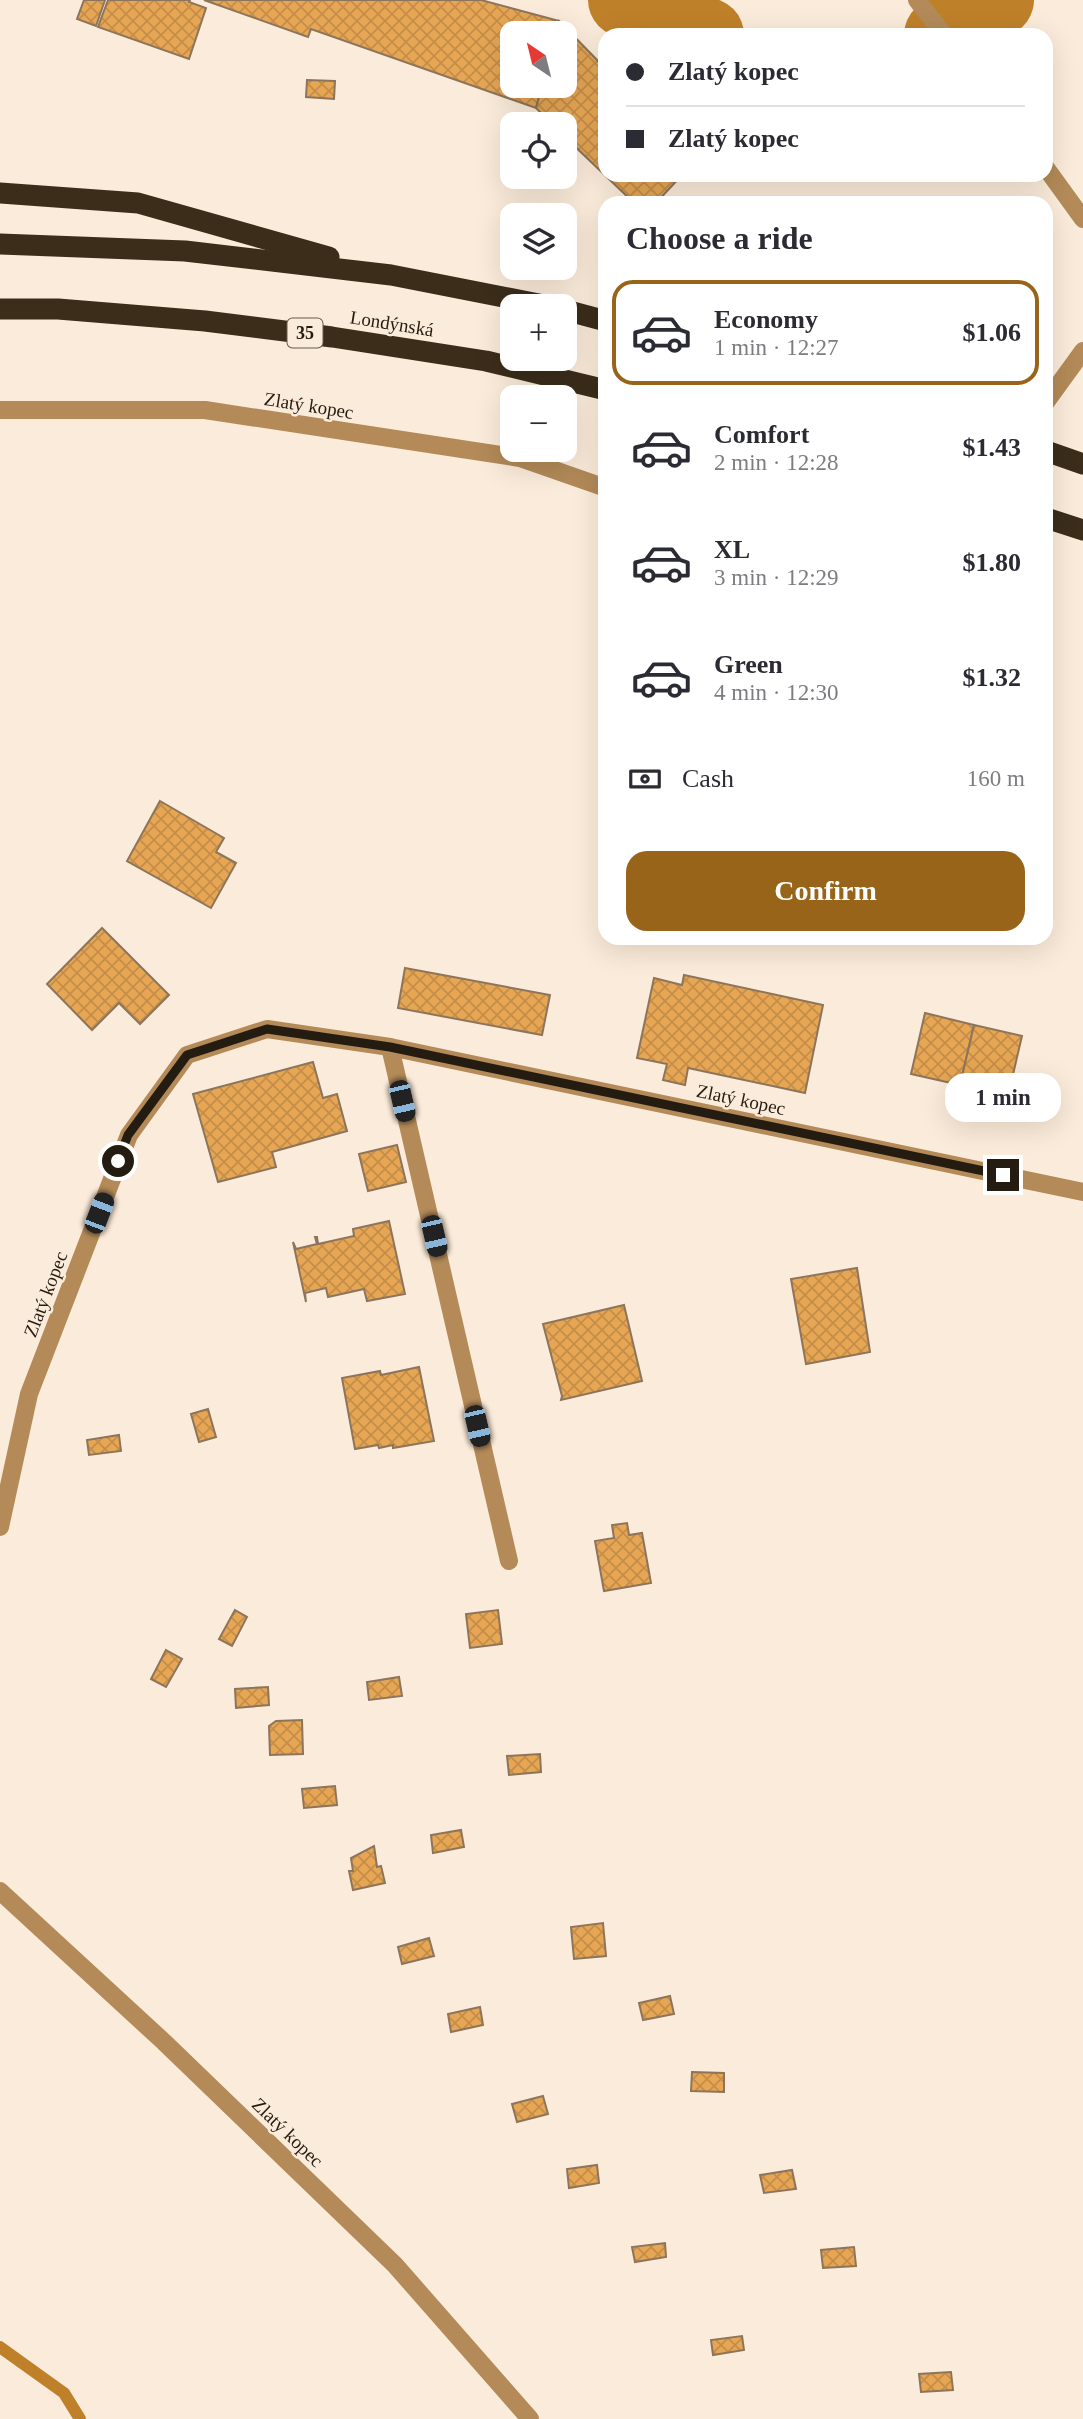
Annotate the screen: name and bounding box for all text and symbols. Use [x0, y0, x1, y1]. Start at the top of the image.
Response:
north arrow [500, 21, 578, 98]
map controls [500, 21, 577, 462]
text: Zlatý kopec [668, 57, 799, 86]
button: locate [500, 112, 577, 189]
text: Zlatý kopec [668, 124, 799, 153]
button: layers [500, 203, 577, 280]
text: Choose a ride [626, 220, 813, 256]
button: + [500, 294, 577, 371]
icon: car [630, 301, 693, 364]
text: Economy [714, 305, 818, 334]
street label: Londýnská [349, 307, 436, 341]
road number: 35 [288, 318, 322, 348]
text: $1.06 [963, 318, 1021, 347]
text: 1 min · 12:27 [714, 335, 839, 360]
button: − [500, 385, 577, 462]
street label: Zlatý kopec [263, 388, 355, 423]
icon: car [630, 416, 693, 479]
text: Comfort [714, 420, 809, 449]
text: $1.43 [963, 433, 1021, 462]
text: 2 min · 12:28 [714, 450, 839, 475]
icon: car [630, 531, 693, 594]
text: XL [714, 535, 750, 564]
text: $1.80 [963, 548, 1021, 577]
text: 3 min · 12:29 [714, 565, 839, 590]
icon: car [630, 646, 693, 709]
text: Green [714, 650, 783, 679]
text: $1.32 [963, 663, 1021, 692]
text: 4 min · 12:30 [714, 680, 839, 705]
icon: cash [626, 760, 664, 798]
text: Cash [682, 764, 734, 793]
text: 160 m [967, 766, 1025, 791]
button: Confirm [626, 851, 1025, 931]
callout: 1 min [945, 1074, 1061, 1122]
car [388, 1078, 417, 1124]
street label: Zlatý kopec [695, 1080, 787, 1119]
text: 1 min [975, 1085, 1031, 1110]
route start [102, 1145, 134, 1177]
route end [987, 1159, 1019, 1191]
car [82, 1190, 117, 1236]
car [420, 1213, 449, 1259]
street label: Zlatý kopec [19, 1248, 71, 1340]
car [463, 1403, 492, 1449]
street label: Zlatý kopec [248, 2093, 327, 2171]

